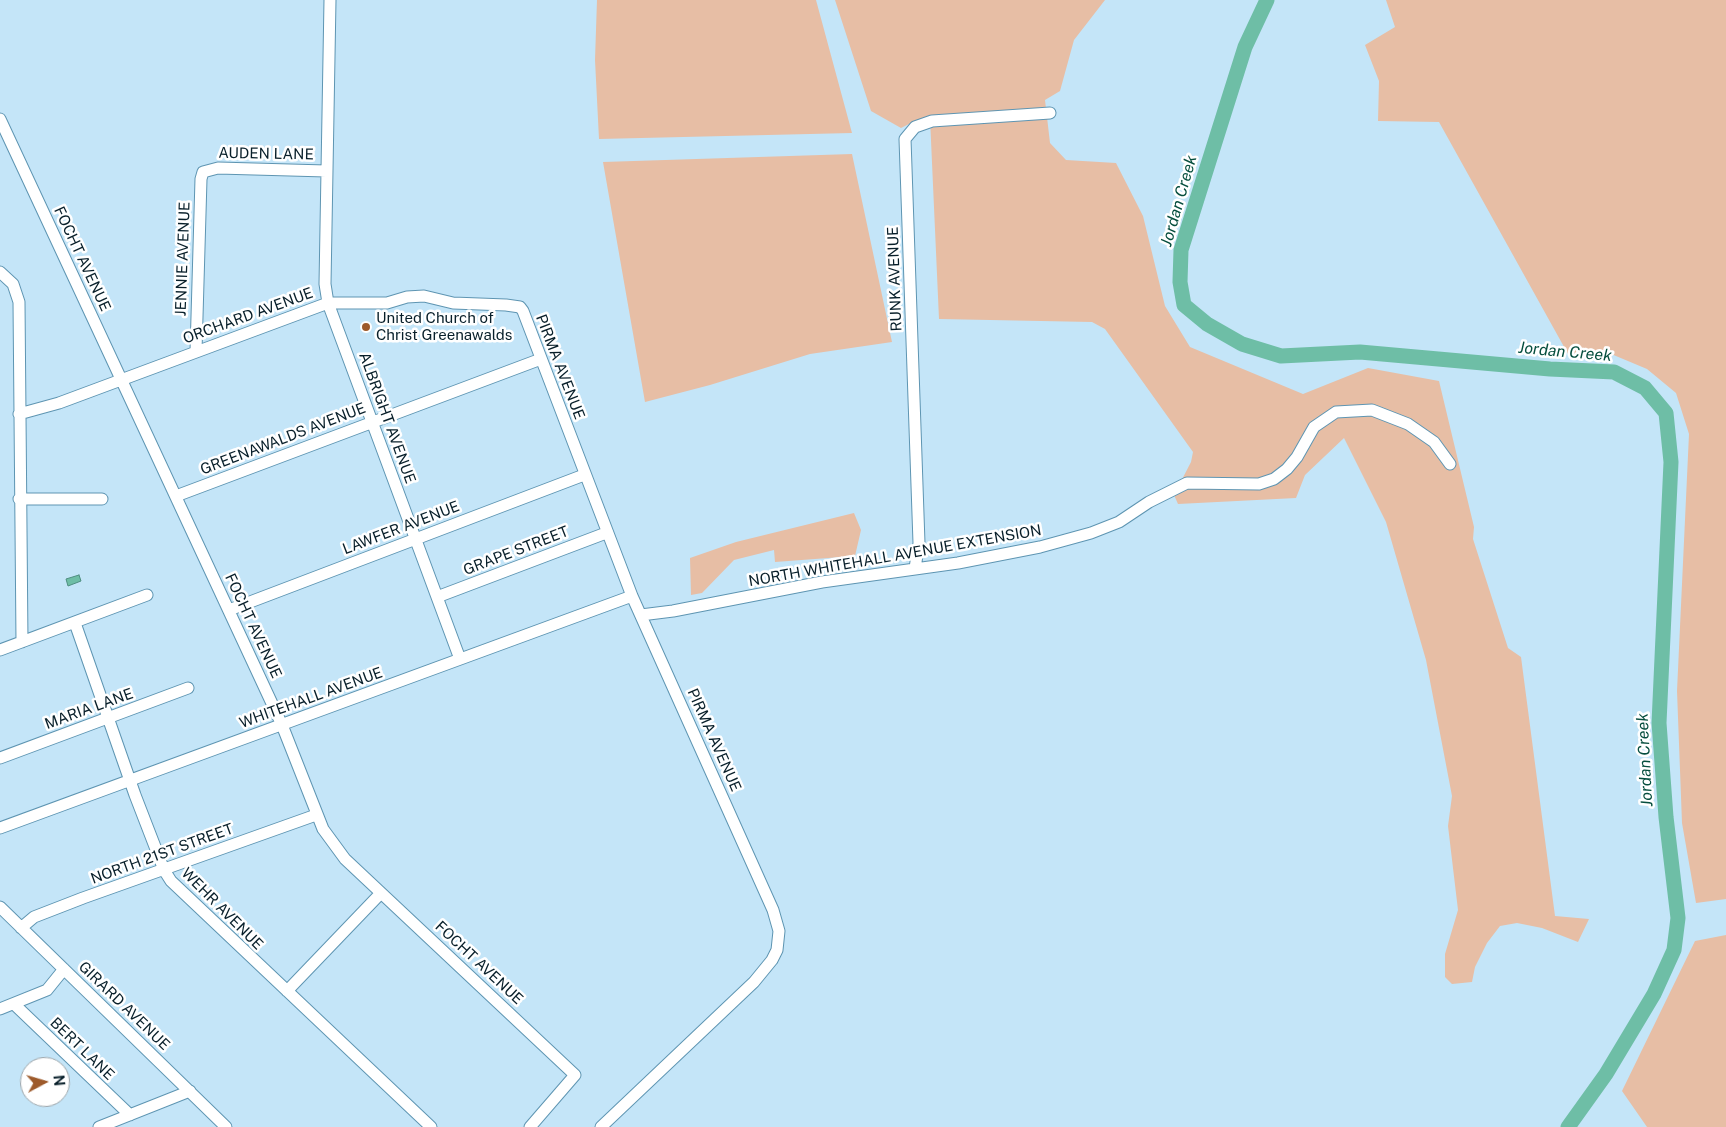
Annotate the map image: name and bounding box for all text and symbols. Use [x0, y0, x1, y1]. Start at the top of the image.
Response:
street label: AUDEN LANE [218, 144, 314, 164]
water label: Jordan Creek [1157, 153, 1201, 249]
street label: JENNIE AVENUE [172, 201, 194, 317]
street label: FOCHT AVENUE [50, 204, 114, 314]
street label: RUNK AVENUE [884, 226, 906, 332]
street label: ORCHARD AVENUE [180, 284, 316, 348]
place label: United Church of Christ Greenawalds [376, 309, 512, 344]
street label: PIRMA AVENUE [532, 312, 588, 422]
marker: United Church of Christ Greenawalds [360, 321, 372, 333]
water label: Jordan Creek [1517, 338, 1613, 366]
street label: ALBRIGHT AVENUE [355, 350, 419, 486]
street label: GREENAWALDS AVENUE [198, 399, 368, 479]
street label: LAWFER AVENUE [340, 497, 462, 559]
street label: NORTH WHITEHALL AVENUE EXTENSION [747, 521, 1043, 591]
street label: GRAPE STREET [461, 523, 571, 579]
street label: FOCHT AVENUE [221, 571, 285, 681]
street label: WHITEHALL AVENUE [237, 664, 385, 732]
street label: MARIA LANE [42, 685, 136, 733]
street label: PIRMA AVENUE [683, 686, 745, 794]
water label: Jordan Creek [1633, 713, 1657, 807]
street label: NORTH 21ST STREET [88, 820, 236, 888]
street label: WEHR AVENUE [177, 864, 267, 954]
street label: FOCHT AVENUE [431, 918, 527, 1008]
street label: GIRARD AVENUE [75, 958, 173, 1054]
street label: BERT LANE [46, 1014, 118, 1084]
north arrow [20, 1057, 70, 1107]

